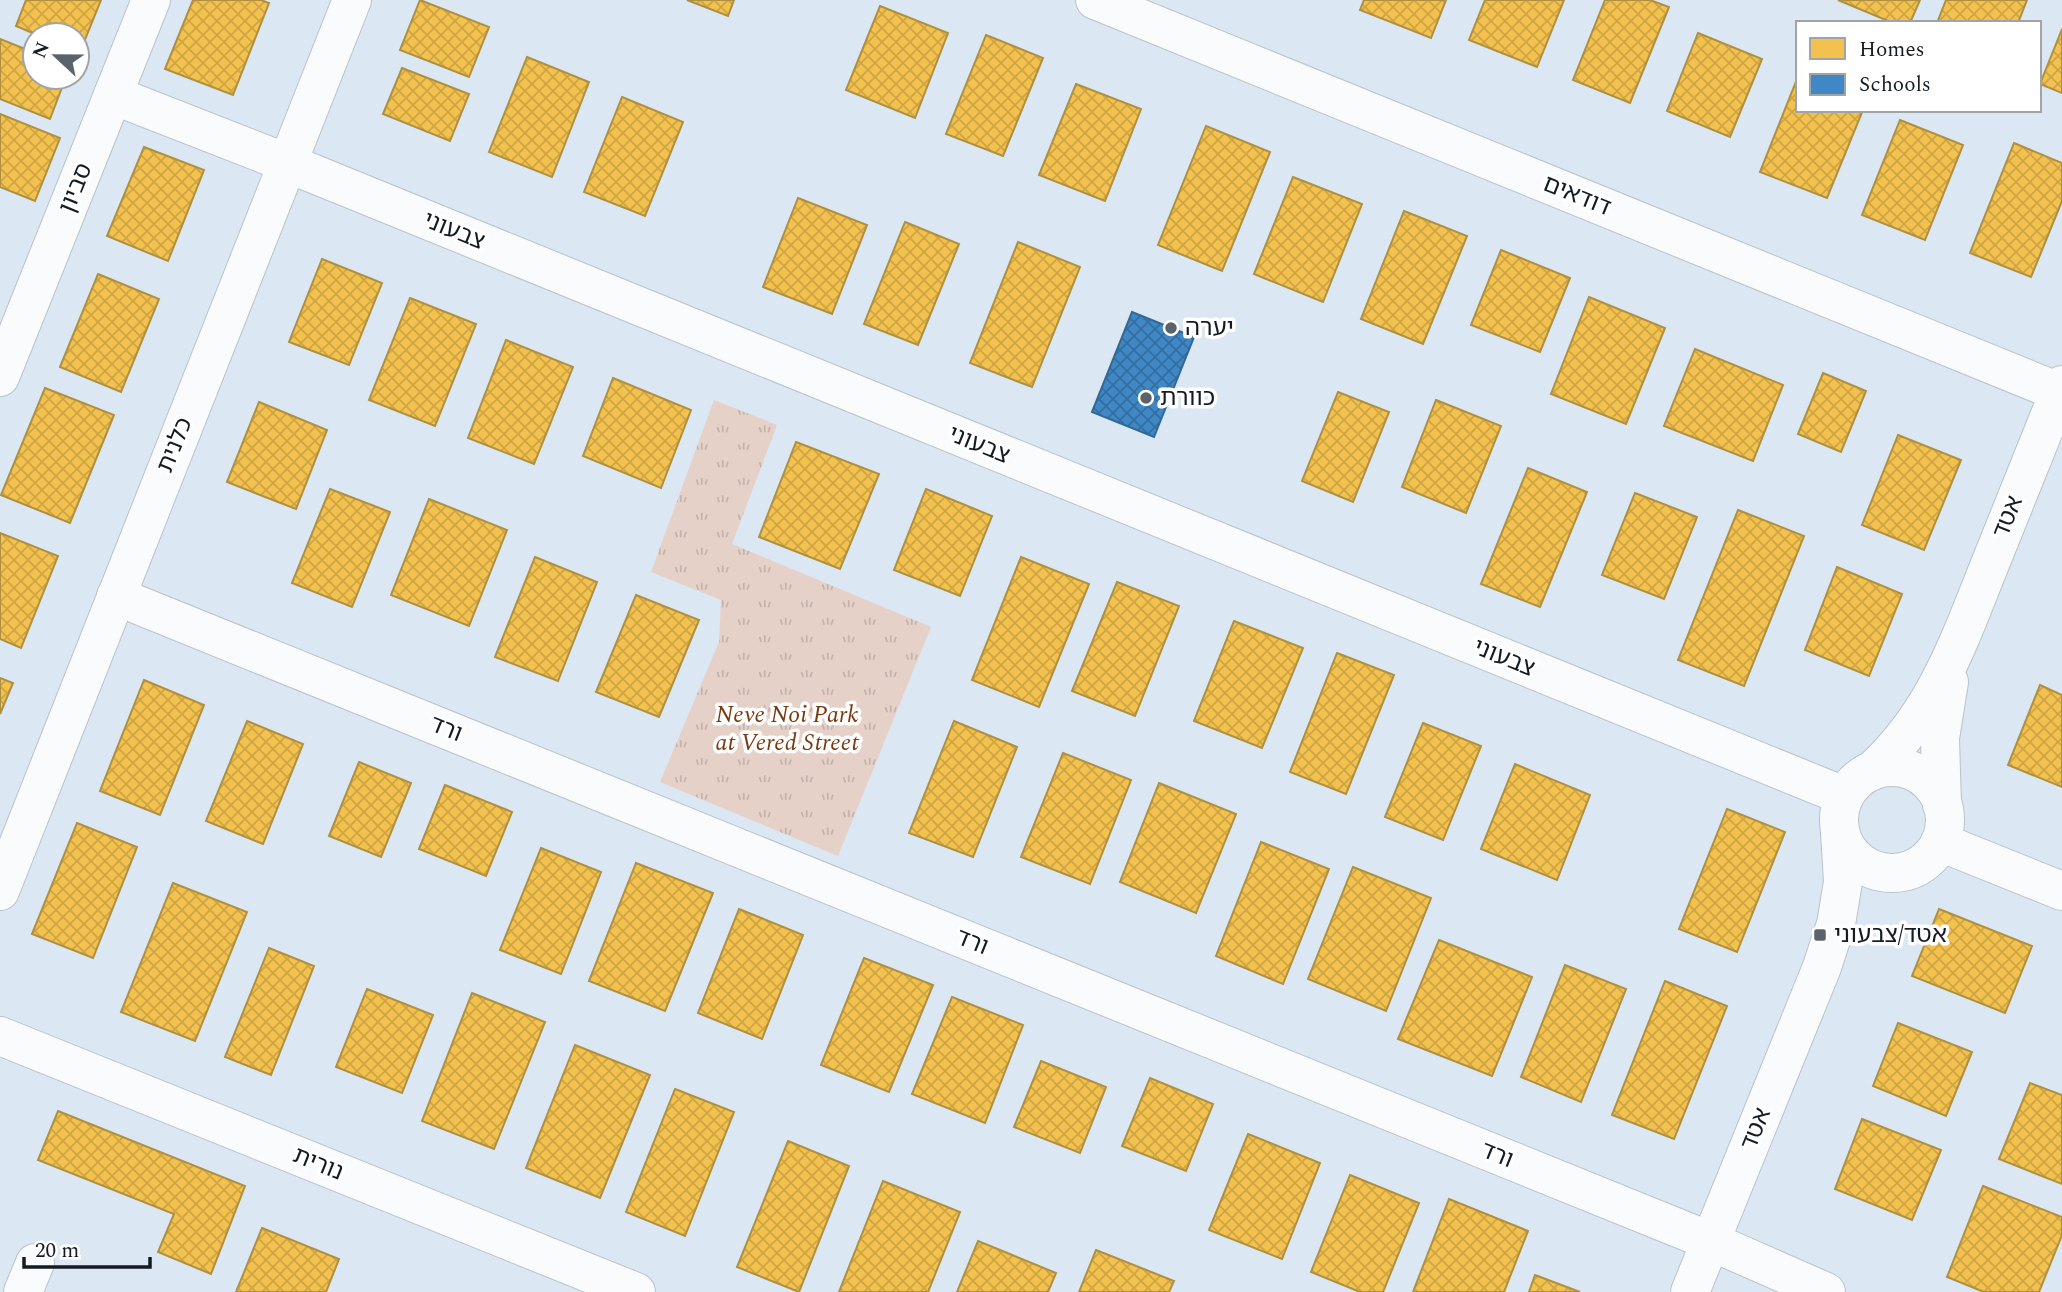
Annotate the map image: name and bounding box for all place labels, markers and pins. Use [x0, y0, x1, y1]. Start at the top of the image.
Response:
place label: יערה [1185, 310, 1234, 346]
marker: יערה [1163, 320, 1179, 336]
place label: כוורת [1160, 380, 1215, 416]
marker: כוורת [1138, 390, 1154, 406]
place label: אטד/צבעוני [1834, 917, 1947, 953]
marker: אטד/צבעוני [1812, 927, 1828, 943]

